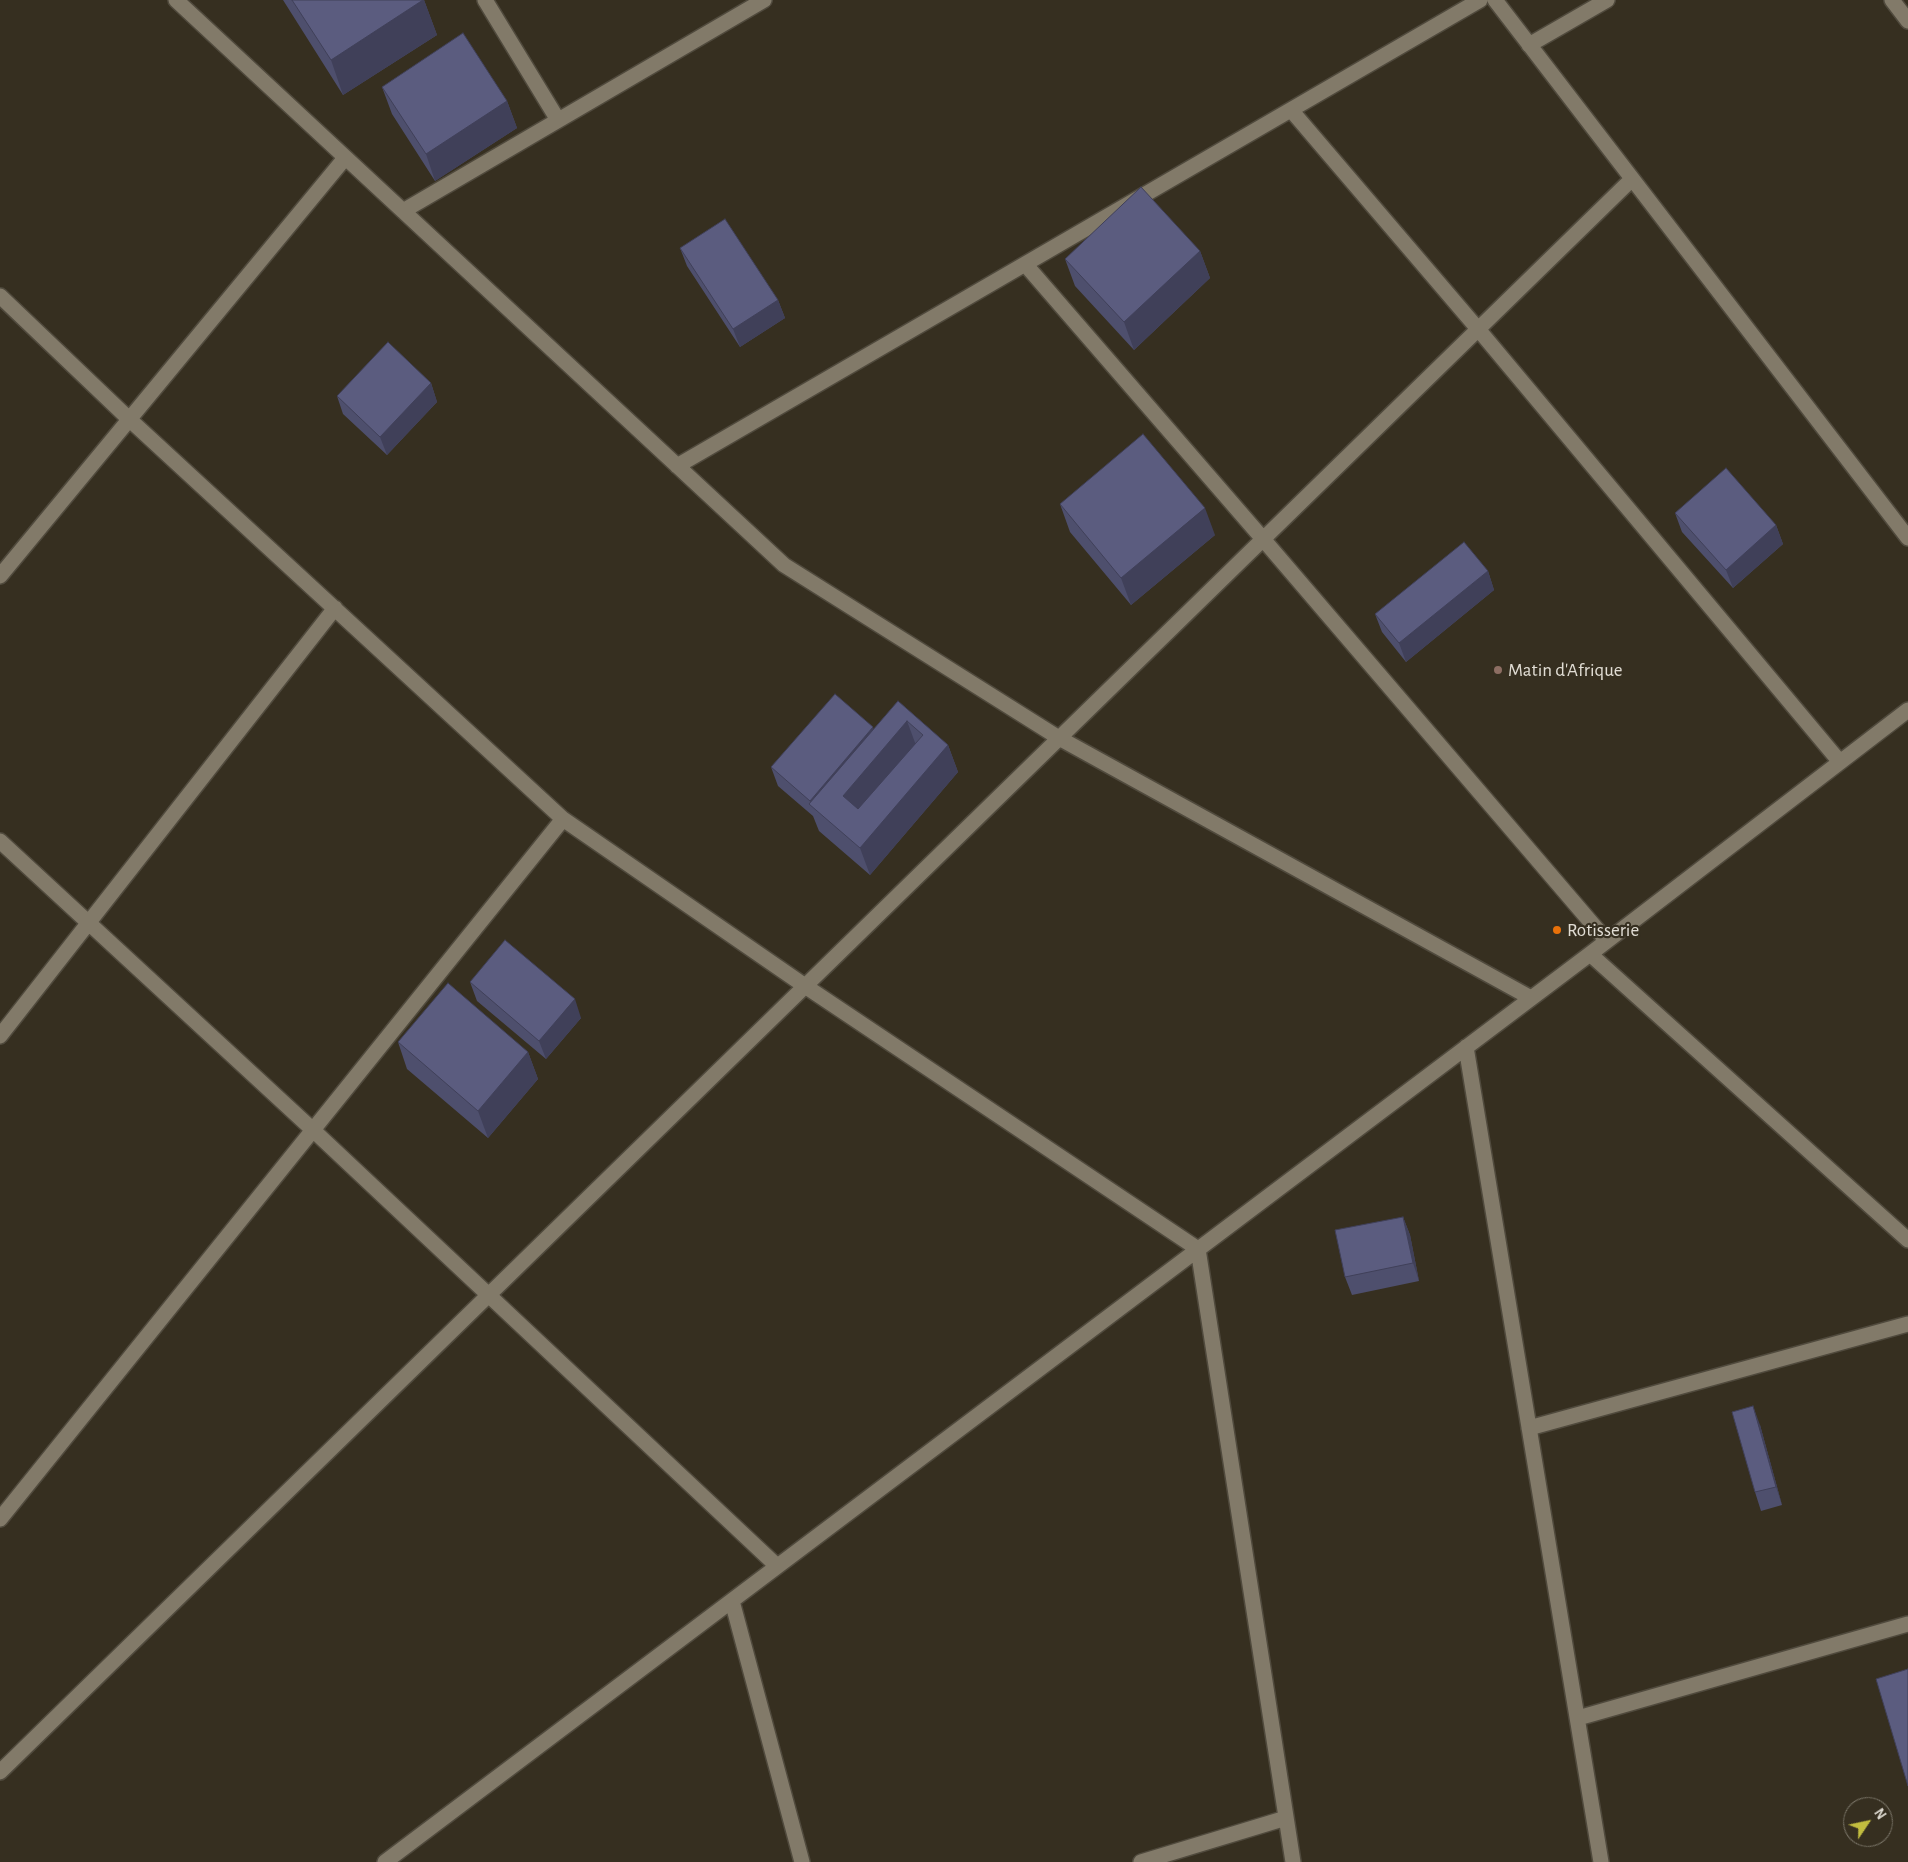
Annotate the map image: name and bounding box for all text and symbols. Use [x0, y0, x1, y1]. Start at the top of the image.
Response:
place label: Matin d'Afrique [1508, 659, 1623, 681]
marker: Matin d'Afrique [1492, 664, 1504, 676]
place label: Rotisserie [1567, 919, 1639, 941]
marker: Rotisserie [1551, 924, 1563, 936]
north arrow [1843, 1797, 1893, 1847]
text: N [1871, 1806, 1888, 1822]

